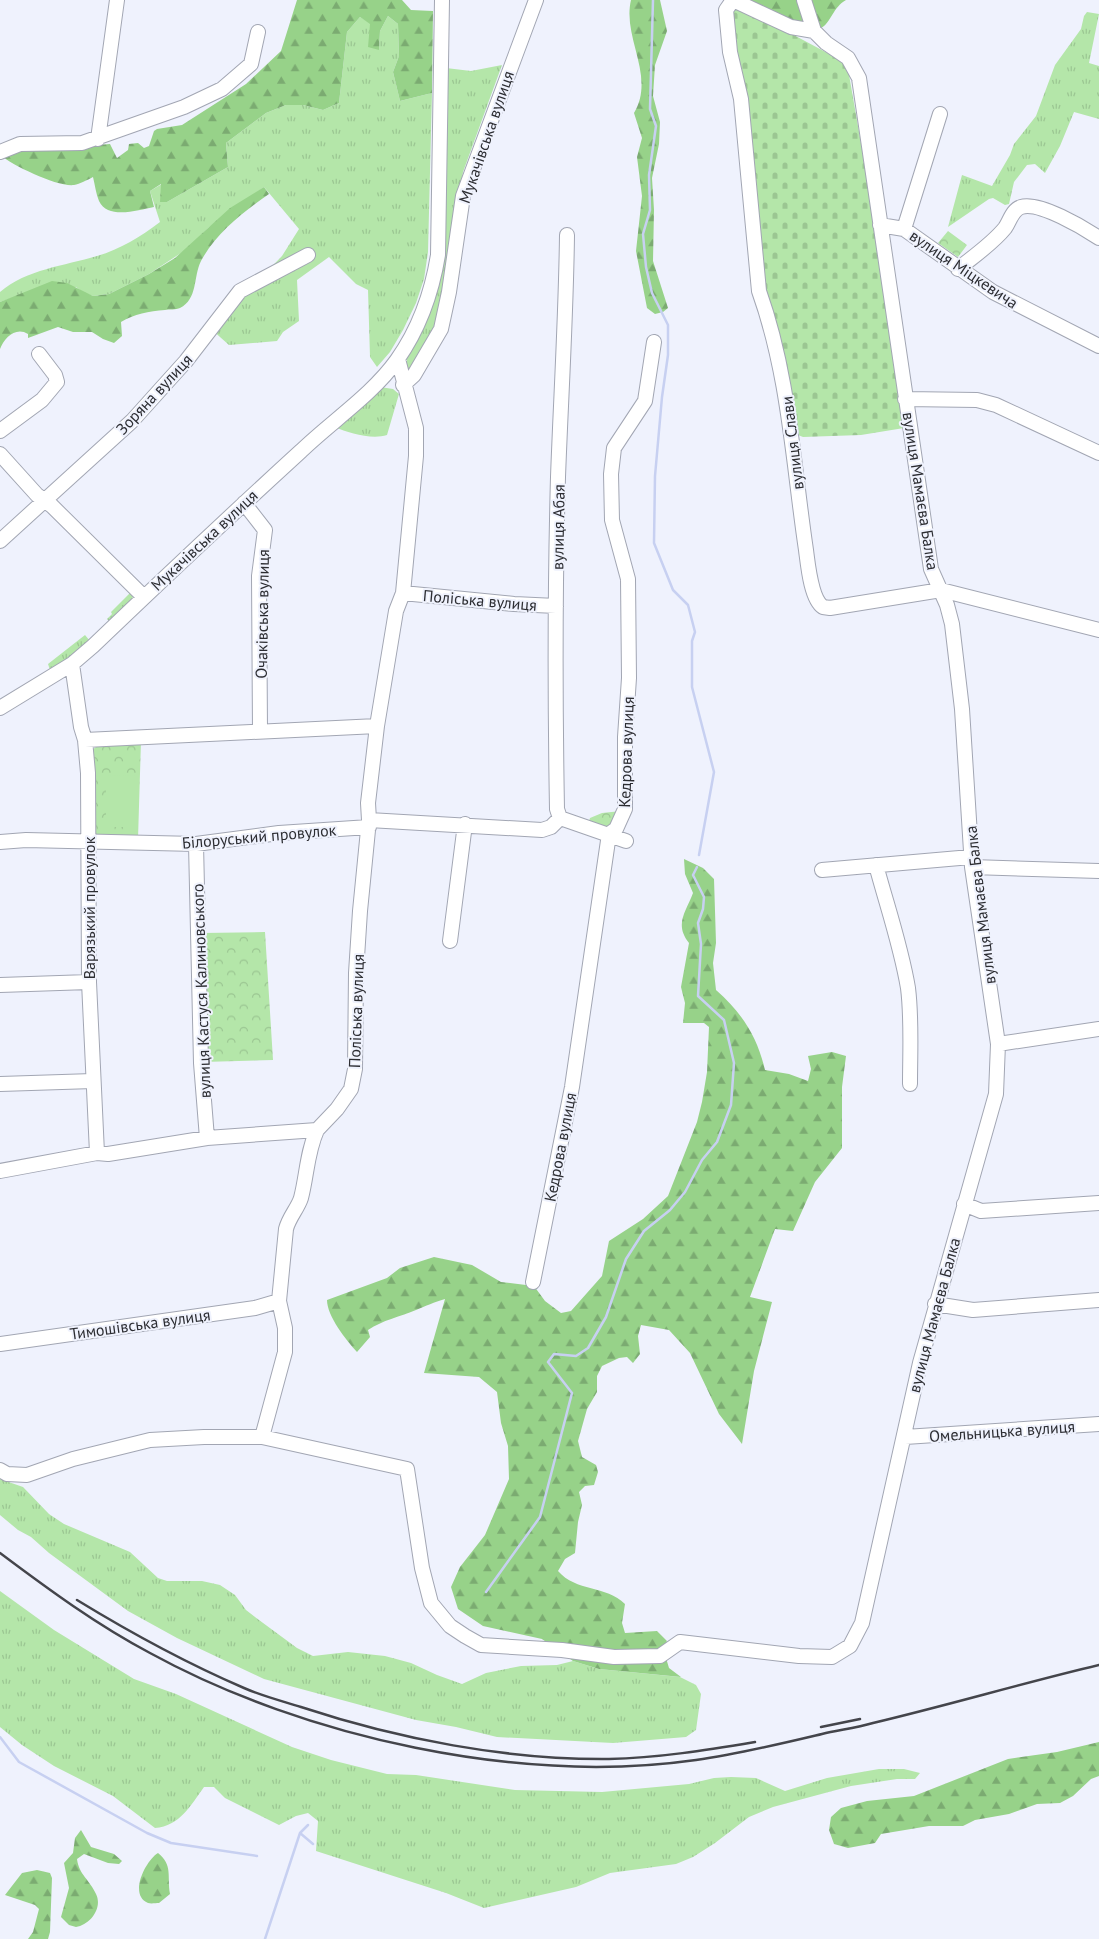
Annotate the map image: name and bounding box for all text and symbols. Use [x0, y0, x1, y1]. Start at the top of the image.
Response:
street label: Мукачівська вулиця [454, 68, 518, 206]
street label: вулиця Міцкевича [906, 225, 1022, 313]
street label: Зоряна вулиця [112, 350, 196, 438]
street label: вулиця Слави [776, 395, 808, 491]
street label: вулиця Мамаєва Балка [899, 411, 943, 571]
street label: вулиця Абая [547, 484, 569, 570]
street label: Мукачівська вулиця [146, 485, 262, 595]
street label: Очаківська вулиця [251, 549, 273, 679]
street label: Поліська вулиця [422, 585, 538, 615]
street label: Кедрова вулиця [614, 696, 638, 808]
street label: Білоруський провулок [181, 819, 337, 853]
street label: вулиця Мамаєва Балка [960, 825, 1000, 985]
street label: Варязький провулок [79, 836, 99, 979]
street label: вулиця Кастуся Калиновського [187, 883, 215, 1099]
street label: Поліська вулиця [344, 954, 368, 1068]
street label: Кедрова вулиця [540, 1091, 580, 1203]
street label: вулиця Мамаєва Балка [904, 1235, 964, 1395]
street label: Тимошівська вулиця [68, 1304, 212, 1344]
street label: Омельницька вулиця [928, 1416, 1076, 1446]

